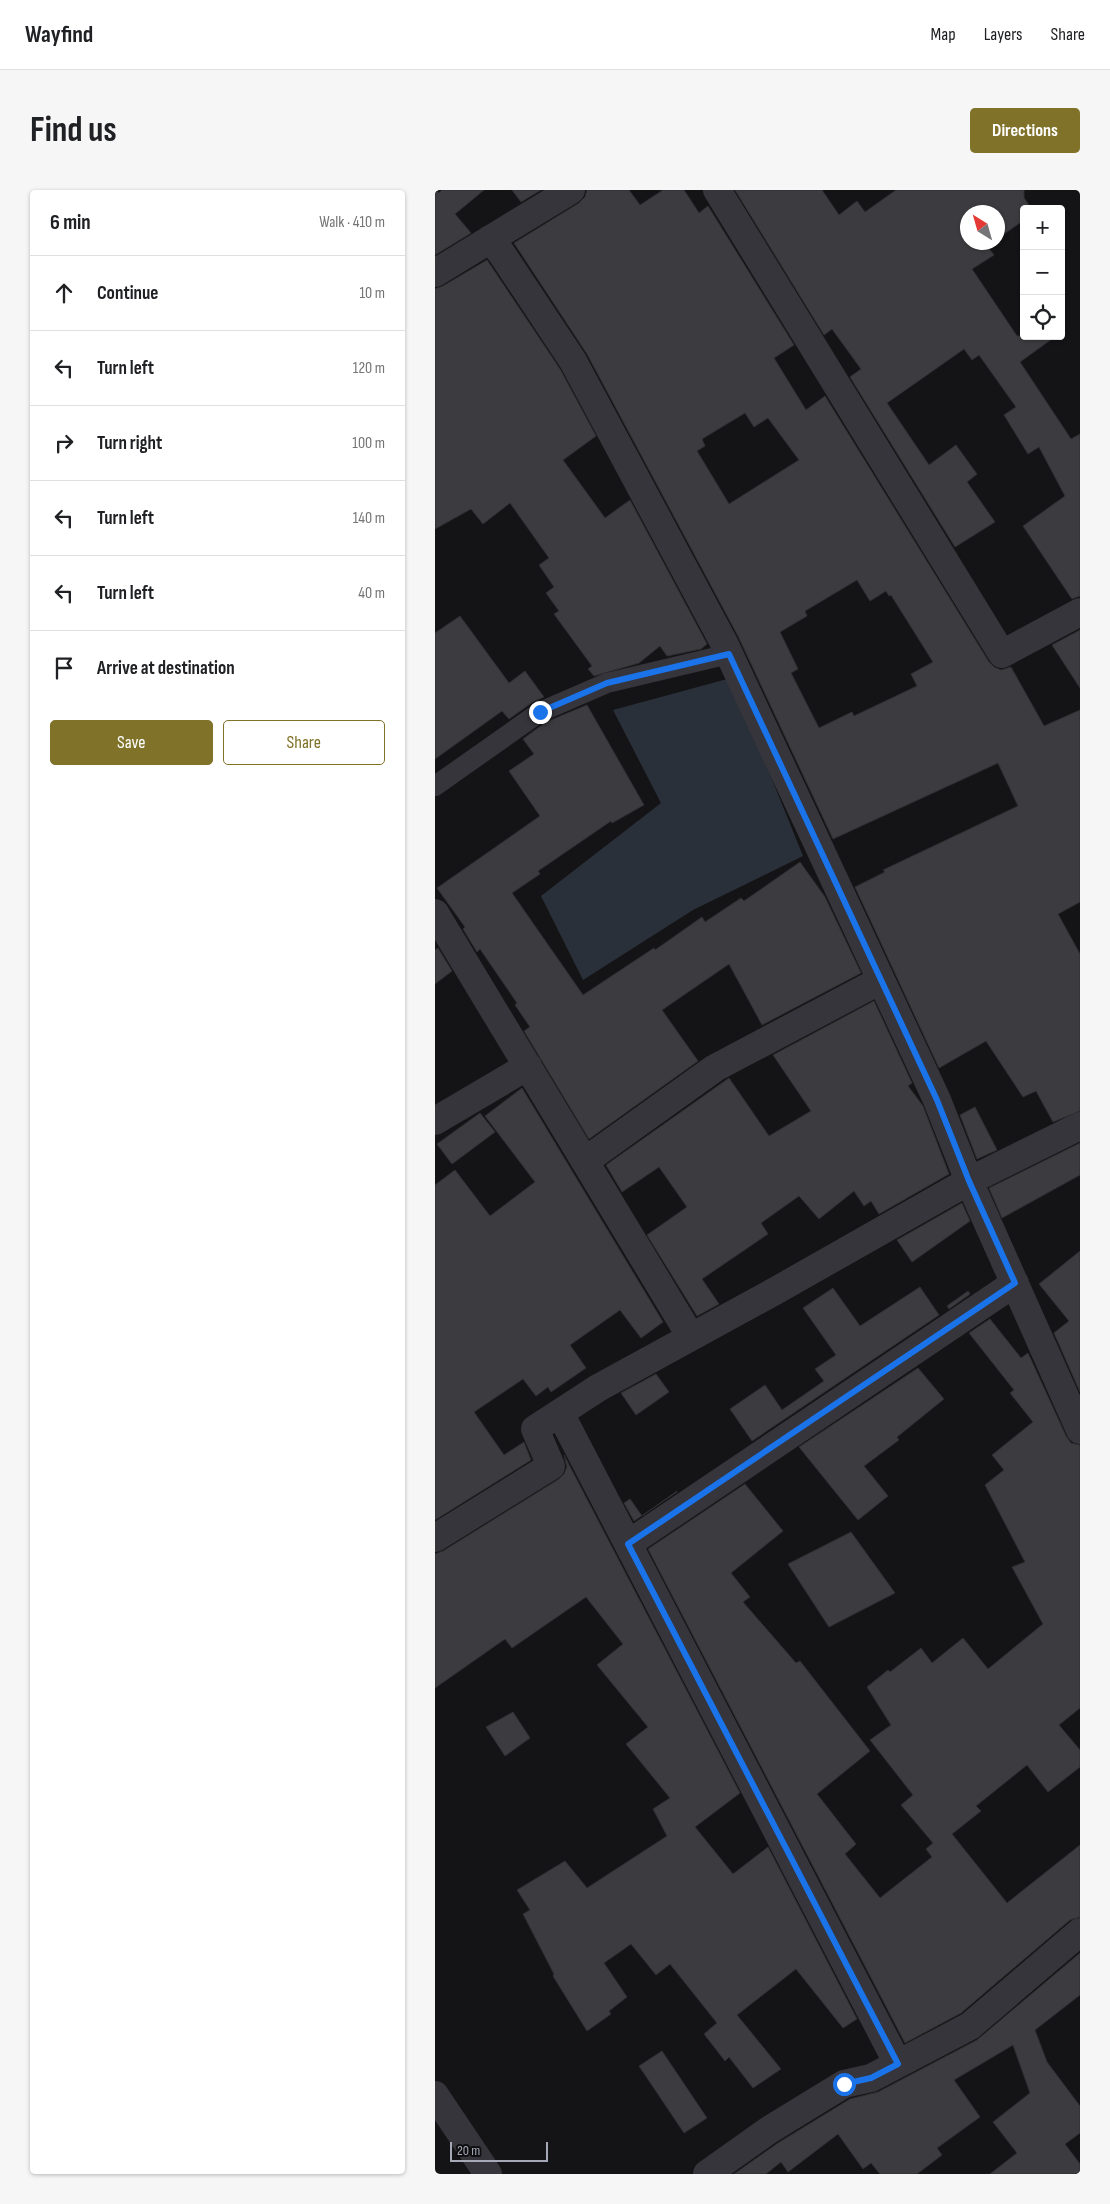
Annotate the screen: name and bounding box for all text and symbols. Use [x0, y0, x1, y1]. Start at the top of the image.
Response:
text: Wayfind [25, 20, 93, 49]
text: Map [931, 24, 956, 45]
text: Layers [984, 24, 1023, 45]
text: Share [1051, 24, 1085, 45]
button: Directions [970, 108, 1080, 153]
text: Find us [30, 109, 117, 152]
north arrow [960, 205, 1005, 250]
map controls [1020, 205, 1065, 340]
button: + [1020, 205, 1065, 250]
text: 6 min [50, 210, 91, 235]
text: Walk · 410 m [319, 213, 385, 232]
button: − [1020, 250, 1065, 295]
icon: ahead [50, 279, 78, 307]
text: Continue [97, 282, 158, 305]
text: 10 m [359, 284, 385, 303]
button: locate [1020, 295, 1065, 340]
icon: left [50, 354, 78, 382]
text: Turn left [97, 357, 154, 380]
text: 120 m [353, 359, 385, 378]
icon: right [50, 429, 78, 457]
text: Turn right [97, 432, 162, 455]
text: 100 m [352, 434, 385, 453]
icon: left [50, 504, 78, 532]
text: Turn left [97, 507, 154, 530]
text: 140 m [353, 509, 385, 528]
icon: left [50, 579, 78, 607]
text: Turn left [97, 582, 154, 605]
text: 40 m [358, 584, 385, 603]
icon: arrive [50, 654, 78, 682]
text: Arrive at destination [97, 657, 235, 680]
route end [529, 701, 552, 724]
button: Save [50, 720, 213, 765]
button: Share [223, 720, 385, 765]
route start [833, 2073, 856, 2096]
scale bar [450, 2139, 547, 2162]
text: 20 m [457, 2142, 480, 2159]

